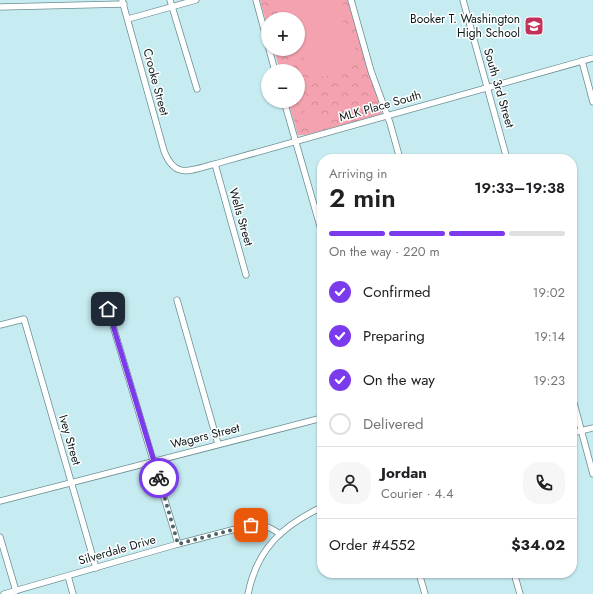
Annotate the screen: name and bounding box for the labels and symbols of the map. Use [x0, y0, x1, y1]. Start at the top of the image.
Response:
place label: Booker T. Washington High School [410, 10, 520, 42]
school or university icon: Booker T. Washington High School [523, 15, 545, 37]
street label: Crooke Street [138, 46, 174, 118]
street label: South 3rd Street [479, 46, 519, 130]
street label: MLK Place South [337, 86, 423, 126]
street label: Wells Street [224, 186, 258, 248]
pin [91, 292, 125, 326]
street label: Ivey Street [54, 413, 86, 467]
street label: Wagers Street [169, 419, 242, 453]
courier [139, 458, 179, 498]
pin [234, 508, 268, 542]
street label: Silverdale Drive [76, 530, 158, 570]

